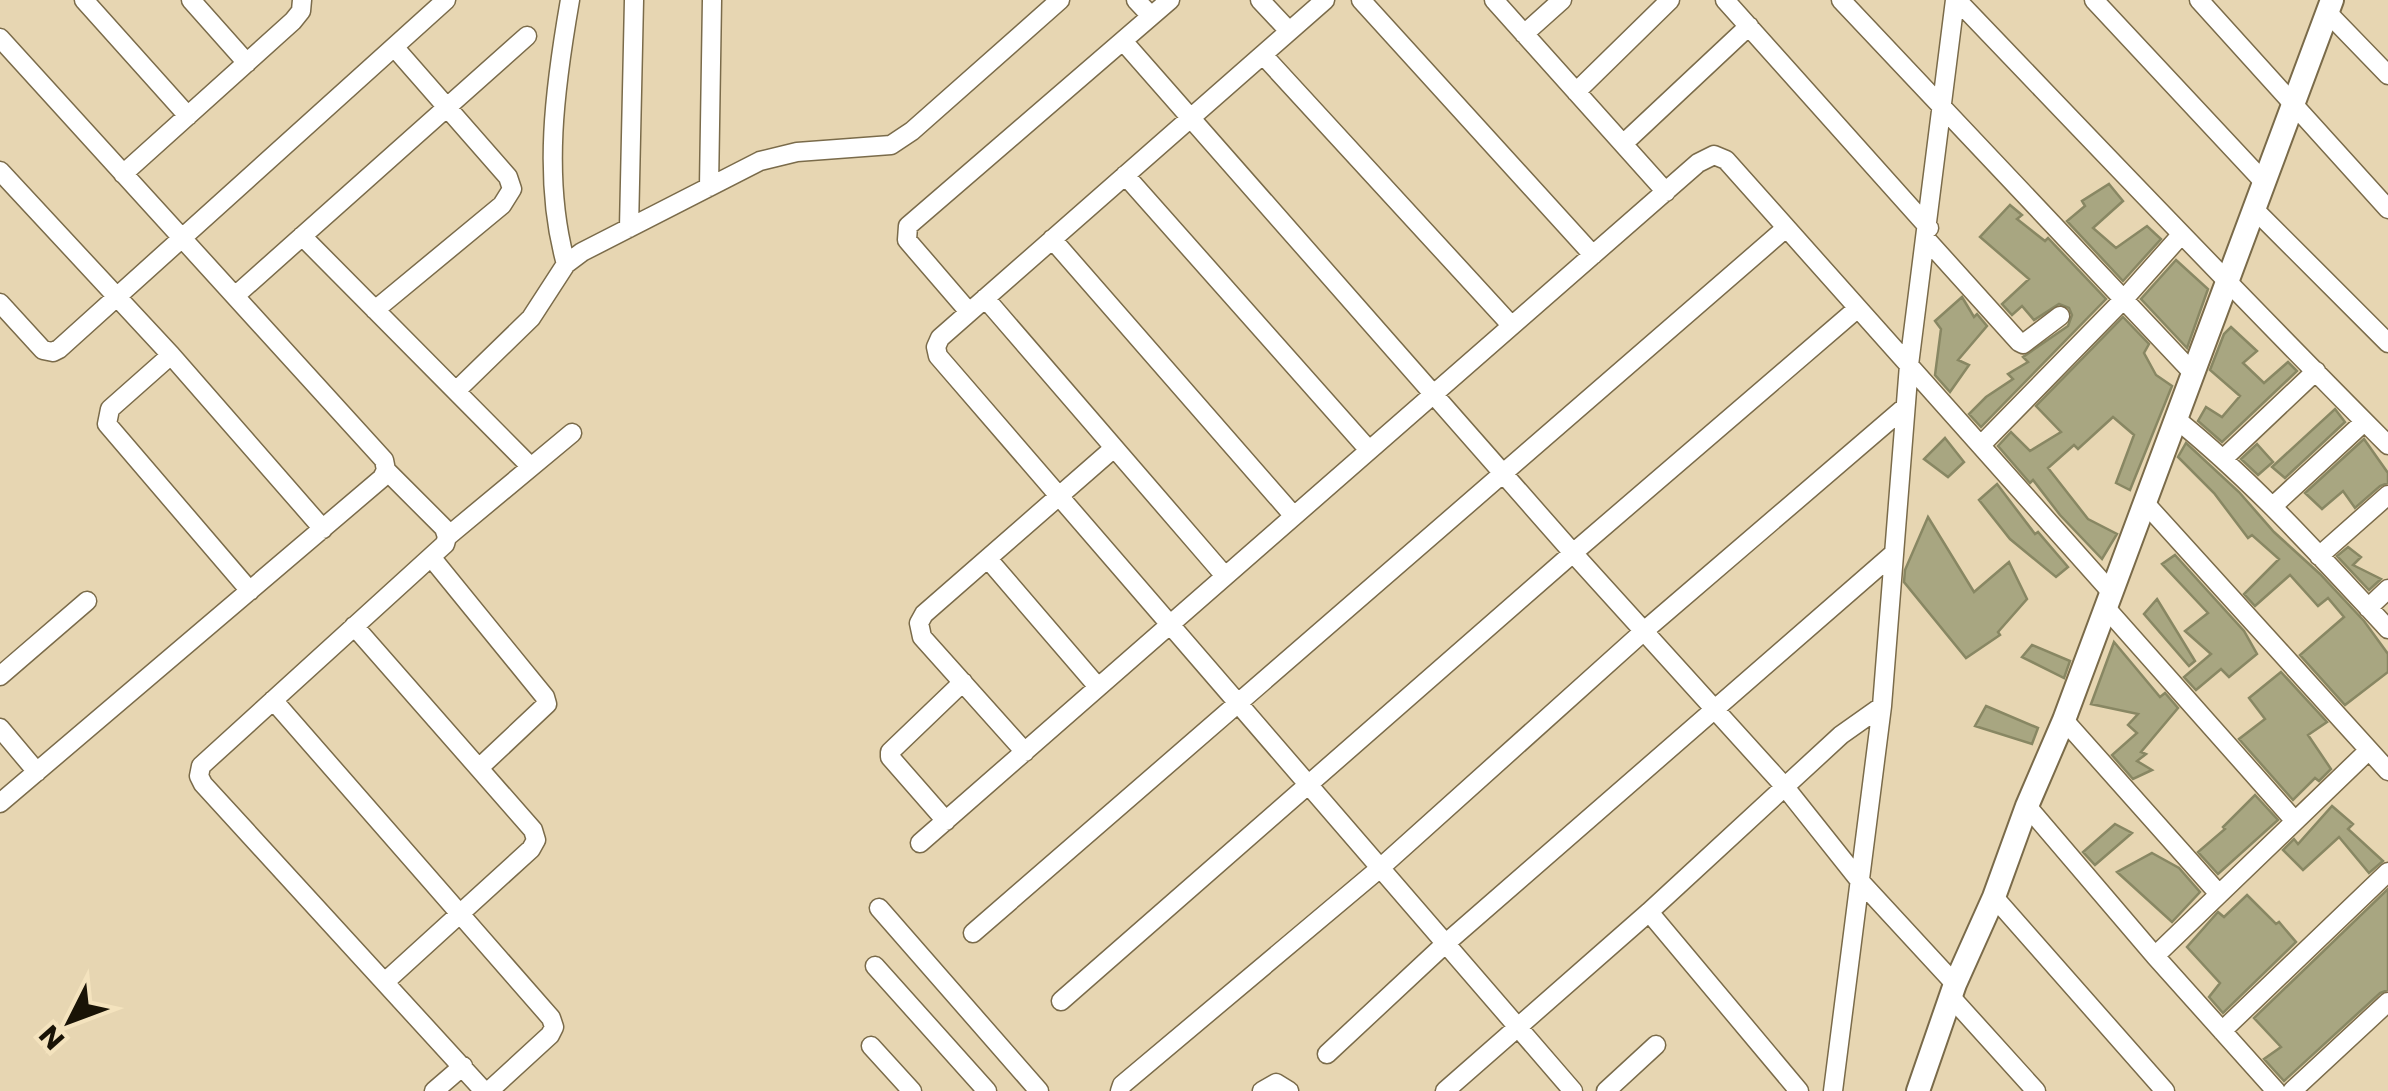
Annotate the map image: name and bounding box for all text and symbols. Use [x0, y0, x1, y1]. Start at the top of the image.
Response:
north arrow [20, 971, 120, 1071]
text: N [30, 1017, 73, 1058]

